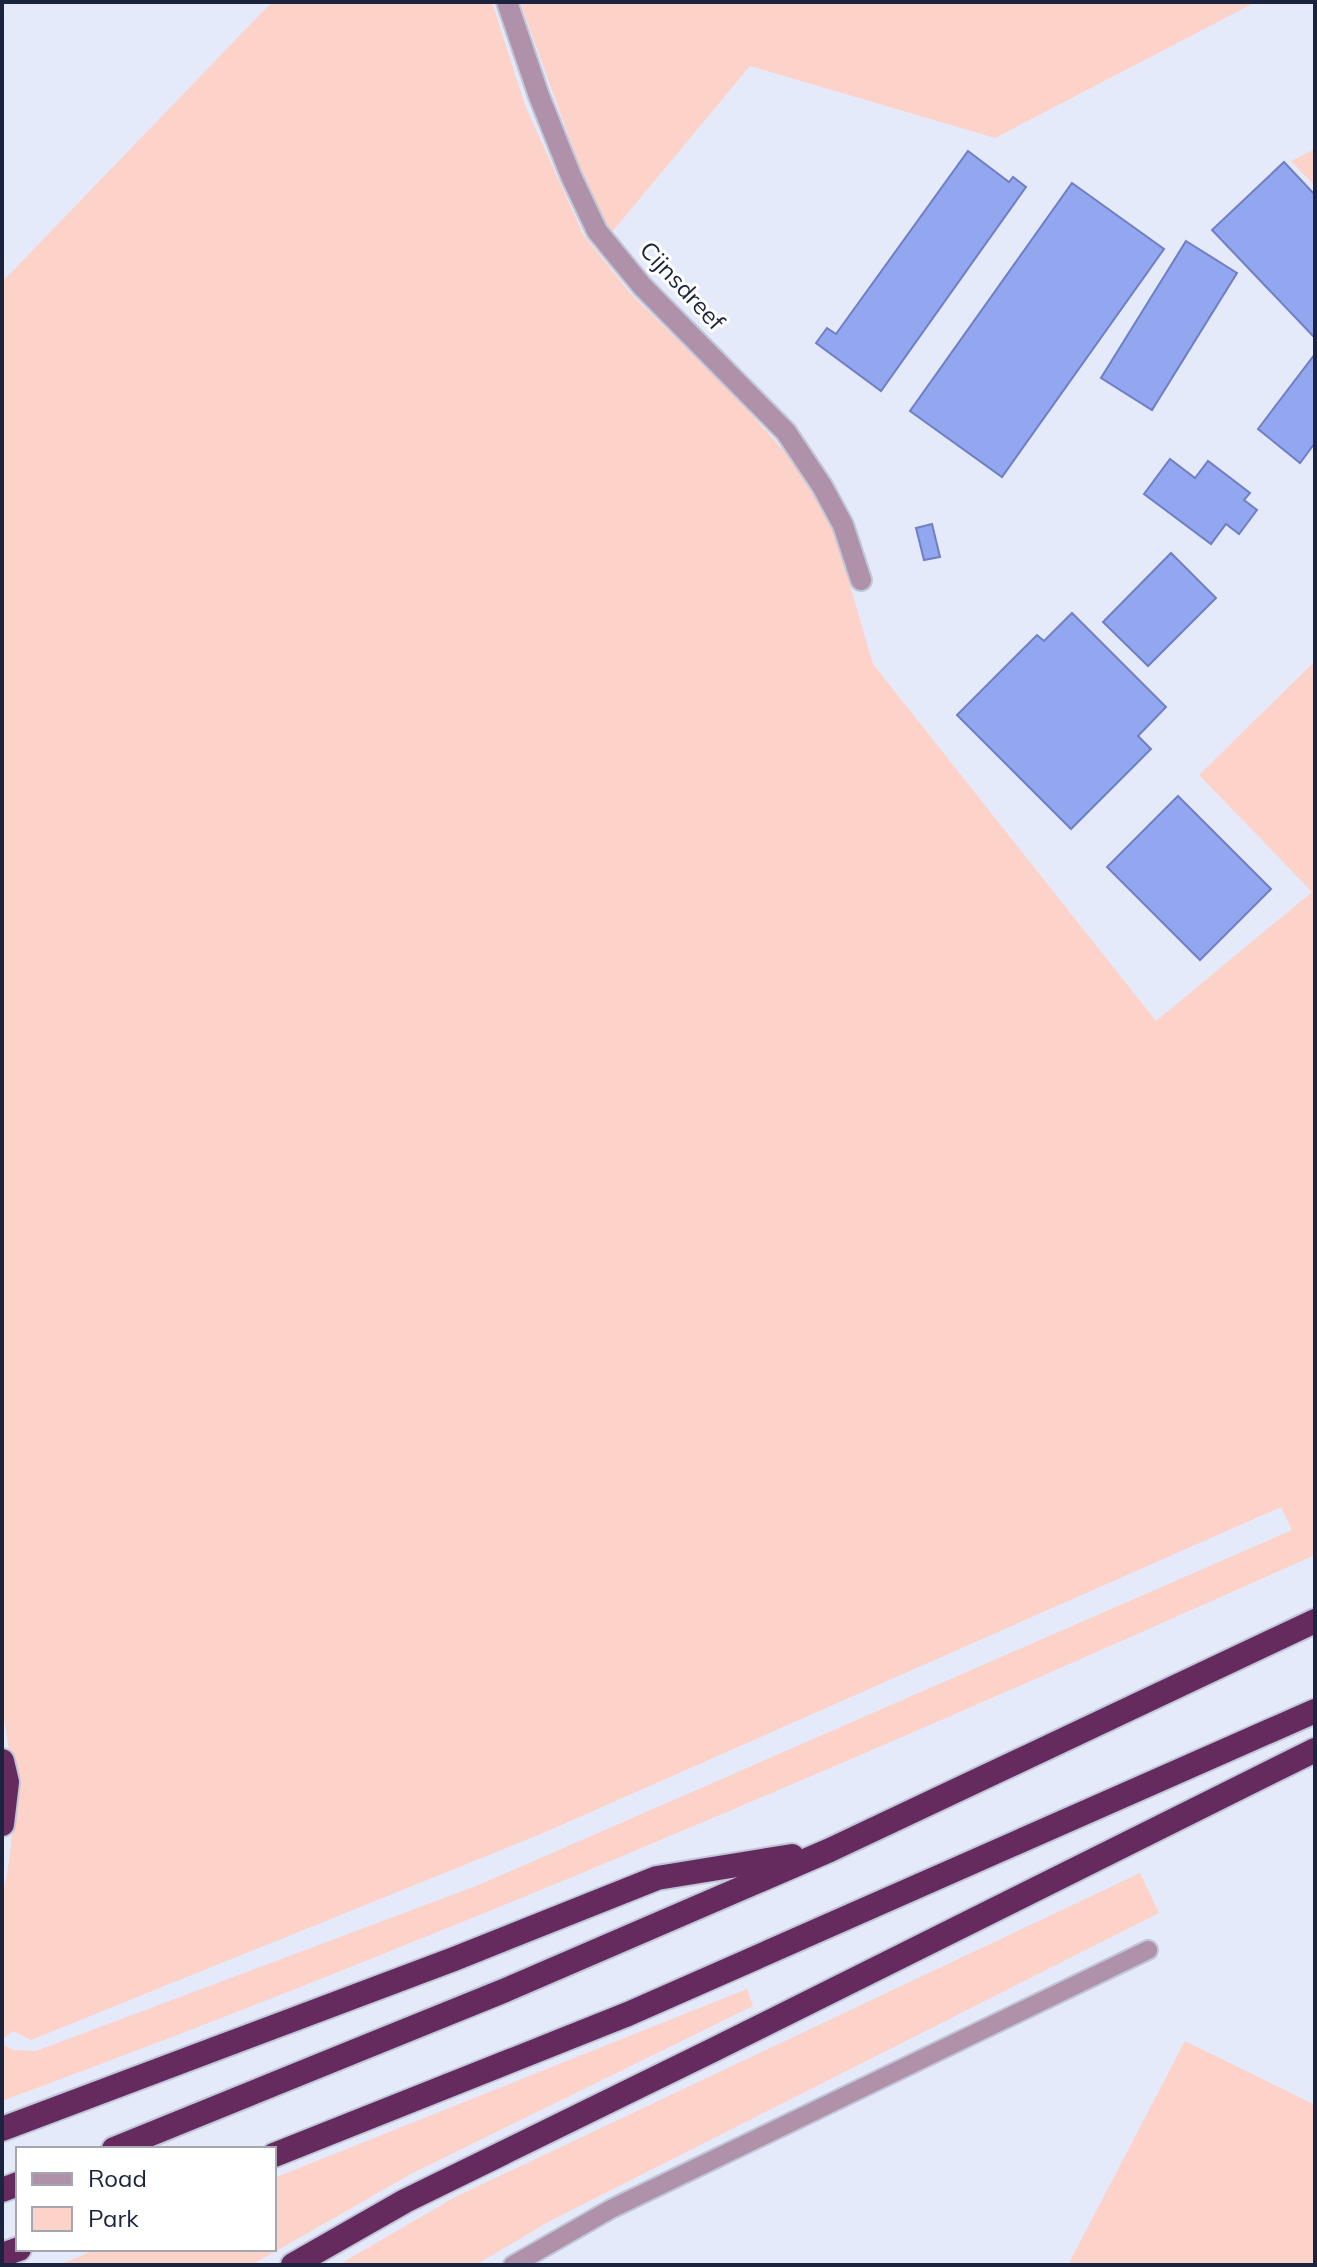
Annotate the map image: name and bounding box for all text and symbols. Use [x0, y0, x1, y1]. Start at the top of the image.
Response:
street label: Cijnsdreef [634, 235, 732, 337]
legend [16, 2147, 276, 2251]
text: Road [88, 2163, 147, 2193]
text: Park [88, 2203, 139, 2233]

